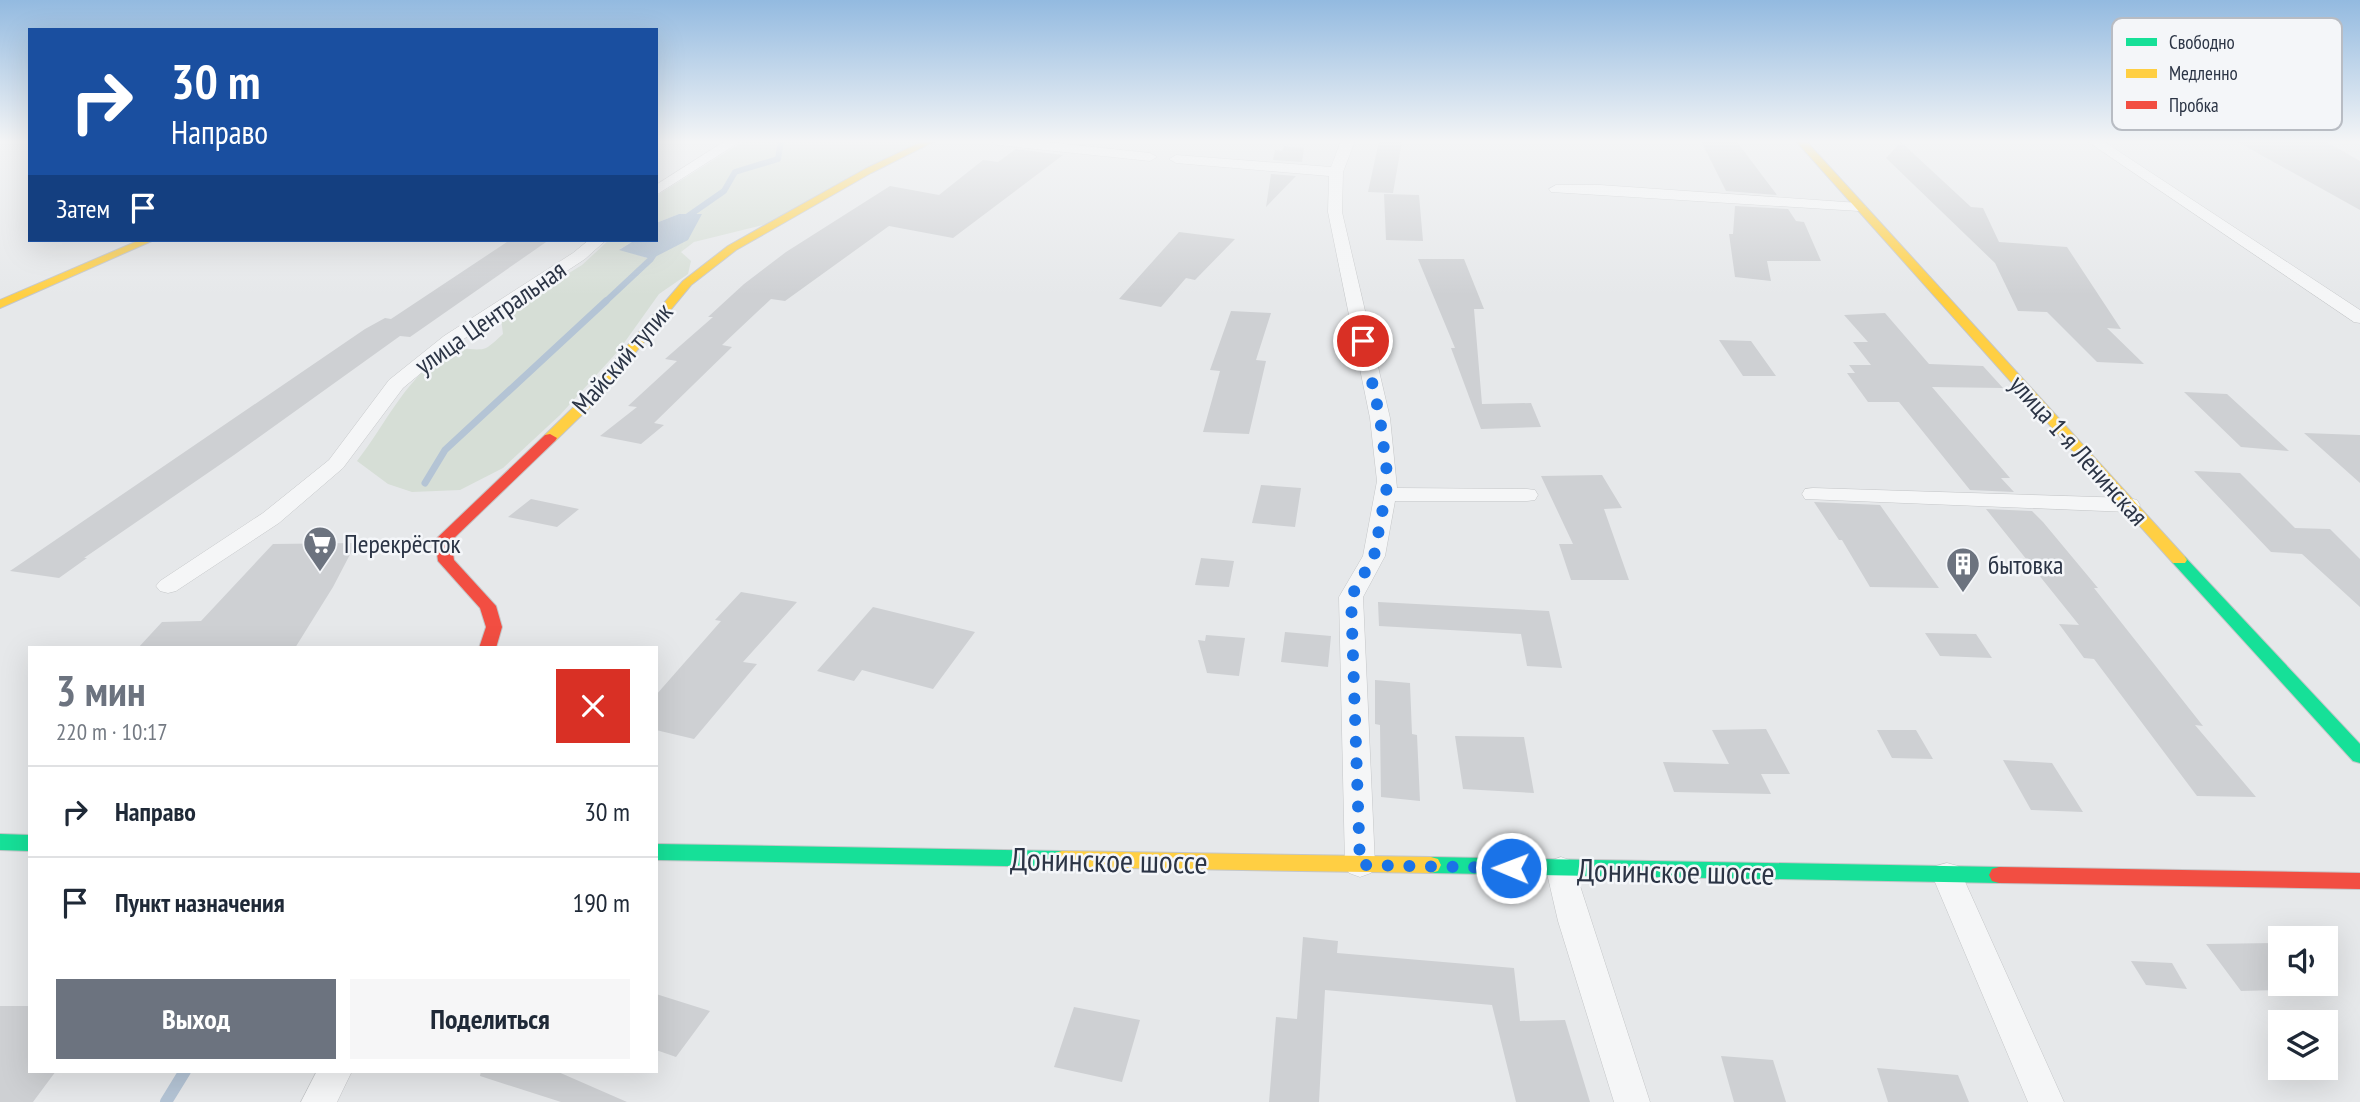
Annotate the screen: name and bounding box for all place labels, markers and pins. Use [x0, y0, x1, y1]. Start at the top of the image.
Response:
pin [1333, 311, 1393, 371]
supermarket icon: Перекрёсток [301, 524, 339, 573]
place label: Перекрёсток [344, 527, 461, 560]
building icon: бытовка [1944, 545, 1982, 594]
place label: бытовка [1988, 548, 2063, 581]

